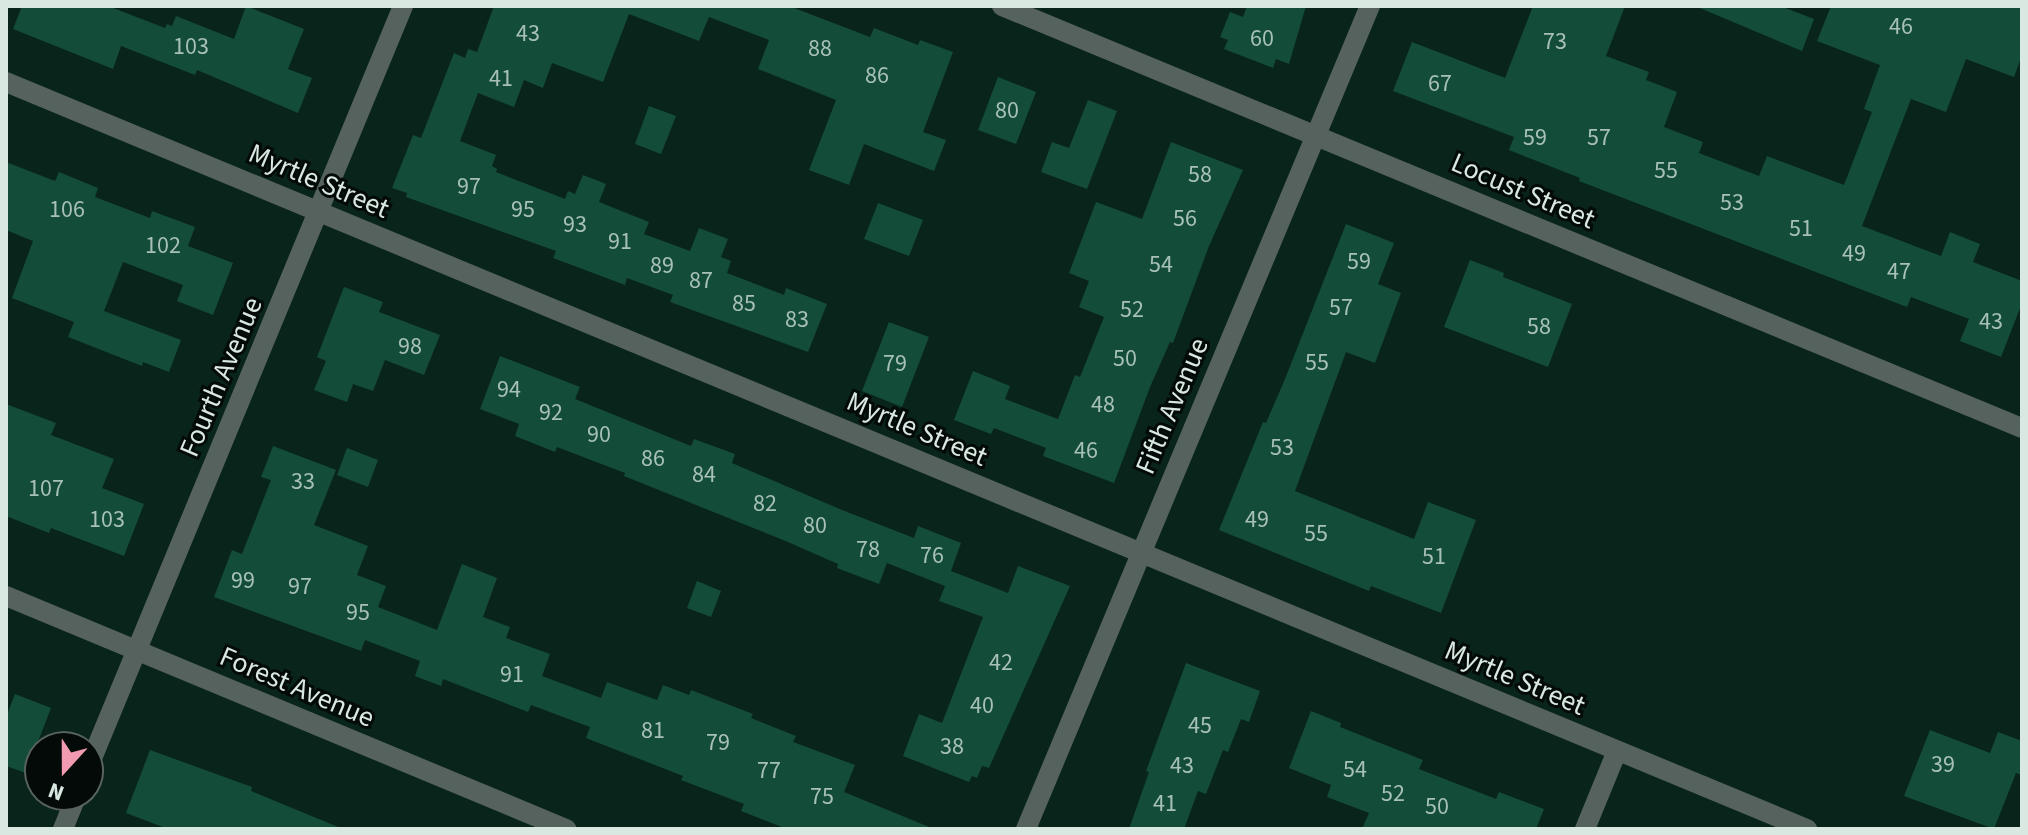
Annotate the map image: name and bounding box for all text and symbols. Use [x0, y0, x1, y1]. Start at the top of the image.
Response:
house number: 46 [1889, 13, 1913, 41]
house number: 43 [516, 20, 540, 48]
house number: 60 [1250, 25, 1274, 53]
house number: 73 [1543, 28, 1567, 56]
house number: 103 [173, 33, 209, 61]
house number: 88 [808, 35, 832, 63]
house number: 86 [865, 62, 889, 90]
house number: 41 [489, 65, 513, 93]
house number: 67 [1428, 70, 1452, 98]
house number: 80 [995, 97, 1019, 125]
house number: 59 [1523, 124, 1547, 152]
house number: 57 [1587, 124, 1611, 152]
street label: Myrtle Street [244, 136, 394, 226]
street label: Locust Street [1446, 146, 1600, 236]
house number: 55 [1654, 157, 1678, 185]
house number: 58 [1188, 161, 1212, 189]
house number: 97 [457, 173, 481, 201]
house number: 53 [1720, 189, 1744, 217]
house number: 106 [49, 196, 85, 224]
house number: 95 [511, 196, 535, 224]
house number: 56 [1173, 205, 1197, 233]
house number: 93 [563, 211, 587, 239]
house number: 51 [1789, 215, 1813, 243]
house number: 91 [608, 228, 632, 256]
house number: 102 [145, 232, 181, 260]
house number: 49 [1842, 240, 1866, 268]
house number: 59 [1347, 248, 1371, 276]
house number: 54 [1149, 251, 1173, 279]
house number: 89 [650, 252, 674, 280]
house number: 47 [1887, 258, 1911, 286]
house number: 87 [689, 267, 713, 295]
house number: 85 [732, 290, 756, 318]
street label: Fourth Avenue [172, 292, 270, 462]
house number: 57 [1329, 294, 1353, 322]
house number: 52 [1120, 296, 1144, 324]
house number: 83 [785, 306, 809, 334]
house number: 43 [1979, 308, 2003, 336]
house number: 58 [1527, 313, 1551, 341]
house number: 98 [398, 333, 422, 361]
street label: Fifth Avenue [1128, 333, 1216, 479]
house number: 50 [1113, 345, 1137, 373]
house number: 55 [1305, 349, 1329, 377]
house number: 79 [883, 350, 907, 378]
house number: 94 [497, 376, 521, 404]
street label: Myrtle Street [842, 384, 992, 474]
house number: 48 [1091, 391, 1115, 419]
house number: 92 [539, 399, 563, 427]
house number: 90 [587, 421, 611, 449]
house number: 53 [1270, 434, 1294, 462]
house number: 46 [1074, 437, 1098, 465]
house number: 86 [641, 445, 665, 473]
house number: 84 [692, 461, 716, 489]
house number: 33 [291, 468, 315, 496]
house number: 107 [28, 475, 64, 503]
house number: 82 [753, 490, 777, 518]
house number: 103 [89, 506, 125, 534]
house number: 49 [1245, 506, 1269, 534]
house number: 80 [803, 512, 827, 540]
house number: 55 [1304, 520, 1328, 548]
house number: 78 [856, 536, 880, 564]
house number: 76 [920, 542, 944, 570]
house number: 51 [1422, 543, 1446, 571]
house number: 99 [231, 567, 255, 595]
house number: 97 [288, 573, 312, 601]
house number: 95 [346, 599, 370, 627]
street label: Myrtle Street [1440, 633, 1590, 723]
street label: Forest Avenue [215, 639, 379, 735]
house number: 42 [989, 649, 1013, 677]
house number: 91 [500, 661, 524, 689]
house number: 40 [970, 692, 994, 720]
house number: 45 [1188, 712, 1212, 740]
house number: 81 [641, 717, 665, 745]
house number: 79 [706, 729, 730, 757]
north arrow [24, 731, 104, 811]
house number: 38 [940, 733, 964, 761]
house number: 39 [1931, 751, 1955, 779]
house number: 43 [1170, 752, 1194, 780]
house number: 54 [1343, 756, 1367, 784]
house number: 77 [757, 757, 781, 785]
text: N [44, 774, 69, 809]
house number: 52 [1381, 780, 1405, 808]
house number: 75 [810, 783, 834, 811]
house number: 41 [1153, 790, 1177, 818]
house number: 50 [1425, 793, 1449, 821]

